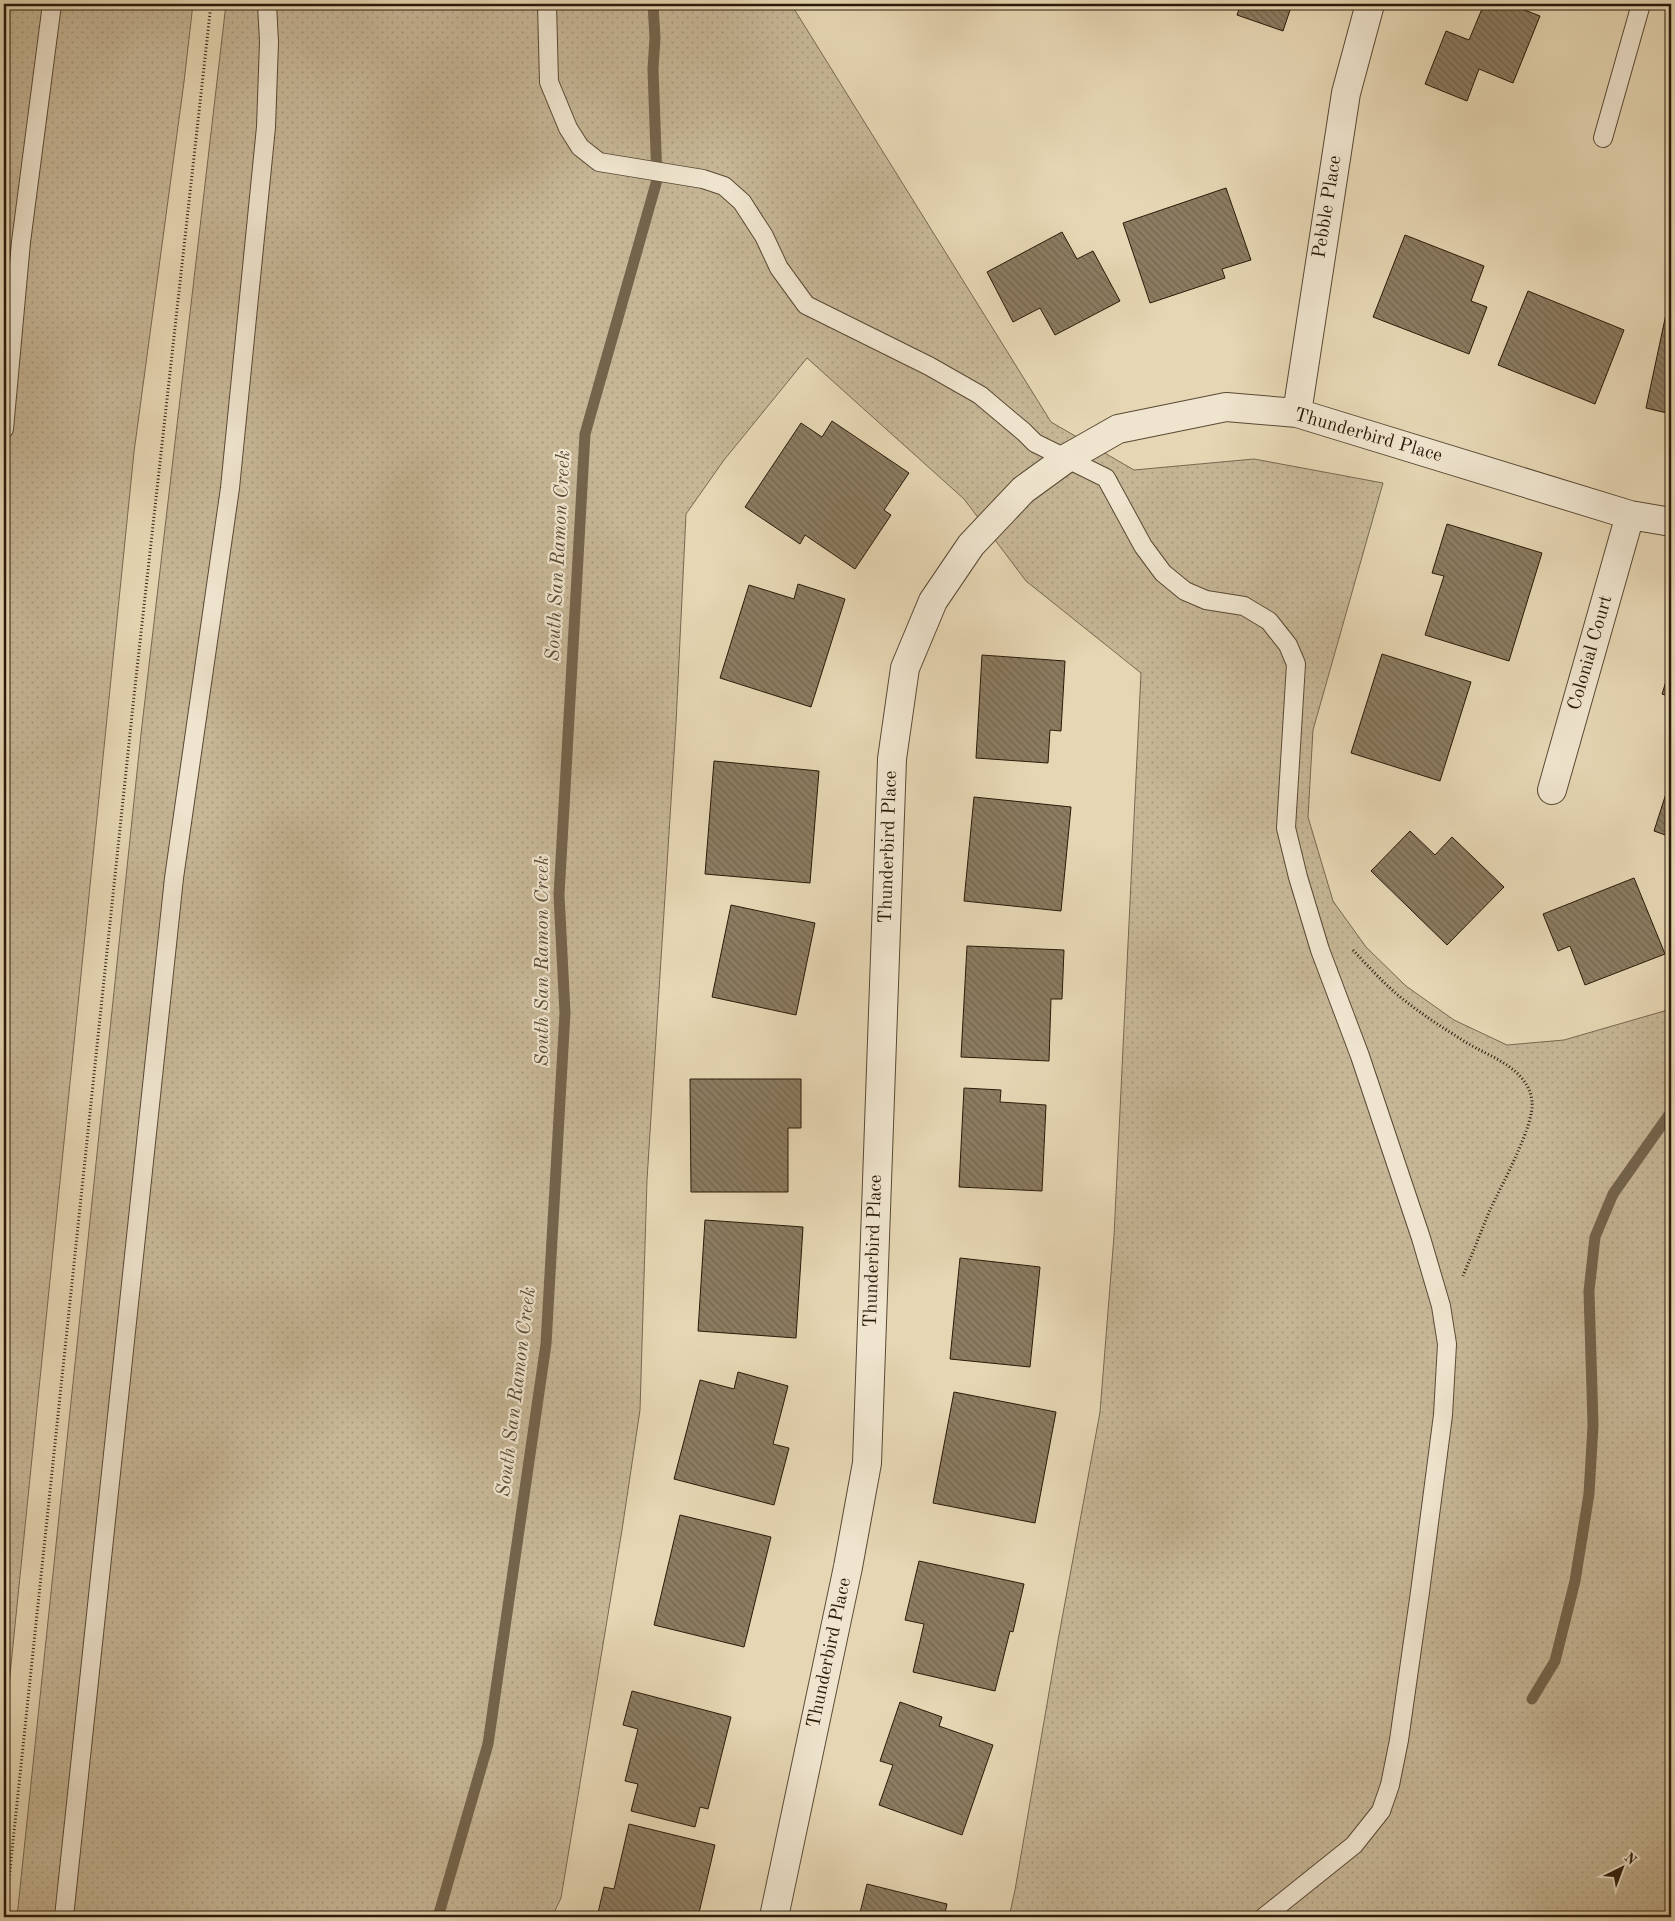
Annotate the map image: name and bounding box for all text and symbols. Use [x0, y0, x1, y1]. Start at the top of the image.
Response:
street label: Pebble Place [1310, 154, 1346, 260]
street label: Thunderbird Place [1292, 406, 1444, 466]
water label: South San Ramon Creek [543, 450, 575, 662]
street label: Colonial Court [1566, 593, 1616, 713]
street label: Thunderbird Place [877, 770, 901, 924]
water label: South San Ramon Creek [533, 855, 553, 1067]
street label: Thunderbird Place [862, 1174, 886, 1328]
water label: South San Ramon Creek [494, 1286, 540, 1498]
street label: Thunderbird Place [805, 1576, 855, 1730]
north arrow [1598, 1844, 1648, 1894]
text: N [1621, 1850, 1639, 1868]

